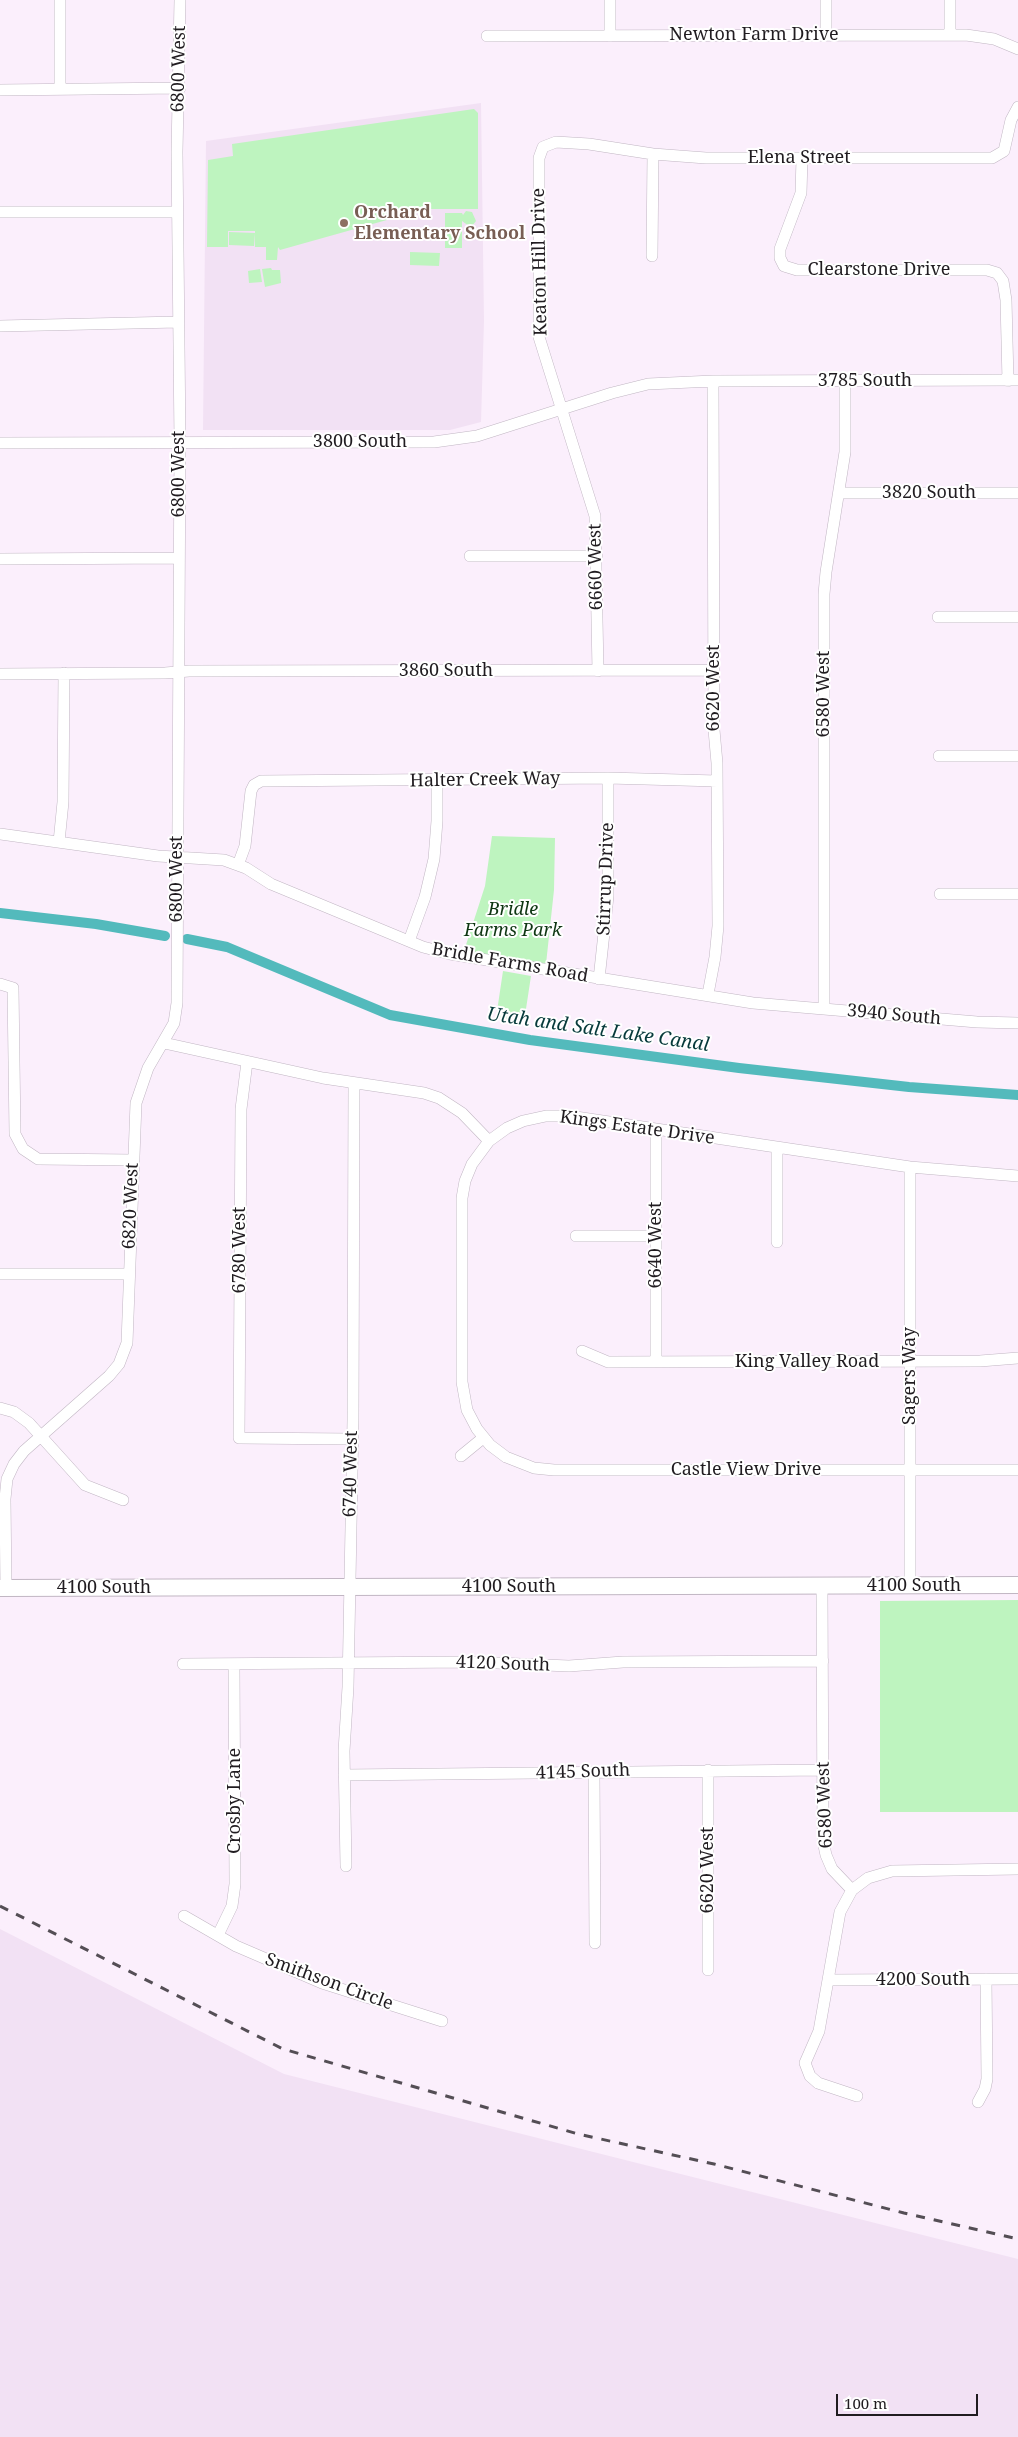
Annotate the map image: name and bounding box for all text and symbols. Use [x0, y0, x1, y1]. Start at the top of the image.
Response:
street label: Newton Farm Drive [669, 24, 839, 46]
street label: 6800 West [167, 25, 191, 113]
street label: Elena Street [747, 147, 851, 169]
street label: Keaton Hill Drive [528, 188, 552, 336]
place label: Orchard Elementary School [354, 202, 525, 244]
marker: Orchard Elementary School [338, 217, 350, 229]
street label: Clearstone Drive [807, 259, 951, 281]
street label: 3785 South [818, 370, 912, 392]
street label: 6800 West [168, 431, 190, 517]
street label: 3800 South [313, 431, 407, 453]
street label: 3820 South [882, 482, 976, 504]
street label: 6660 West [584, 523, 608, 611]
street label: 6620 West [703, 645, 725, 731]
street label: 6580 West [813, 651, 835, 737]
street label: 3860 South [399, 660, 493, 682]
street label: Halter Creek Way [410, 768, 560, 792]
street label: Stirrup Drive [593, 822, 619, 936]
street label: 6800 West [166, 836, 188, 922]
park label: Bridle Farms Park [464, 899, 562, 942]
street label: Bridle Farms Road [430, 939, 590, 987]
street label: 3940 South [846, 1000, 942, 1030]
water label: Utah and Salt Lake Canal [485, 1003, 711, 1057]
street label: Kings Estate Drive [558, 1106, 716, 1150]
street label: 6820 West [119, 1162, 143, 1250]
street label: 6640 West [645, 1202, 667, 1288]
street label: 6780 West [229, 1207, 251, 1293]
street label: Sagers Way [899, 1327, 921, 1425]
street label: King Valley Road [735, 1351, 879, 1373]
street label: 6740 West [339, 1430, 363, 1518]
street label: Castle View Drive [671, 1459, 821, 1481]
street label: 4100 South [867, 1575, 961, 1597]
street label: 4100 South [462, 1576, 556, 1598]
street label: 4100 South [57, 1577, 151, 1599]
street label: 4120 South [456, 1652, 550, 1676]
street label: Crosby Lane [224, 1748, 246, 1854]
street label: 4145 South [536, 1760, 630, 1784]
street label: 6580 West [813, 1761, 837, 1849]
street label: 6620 West [697, 1827, 719, 1913]
street label: Smithson Circle [262, 1949, 396, 2015]
street label: 4200 South [876, 1969, 970, 1991]
scale bar [838, 2384, 980, 2416]
text: 100 m [844, 2393, 887, 2413]

